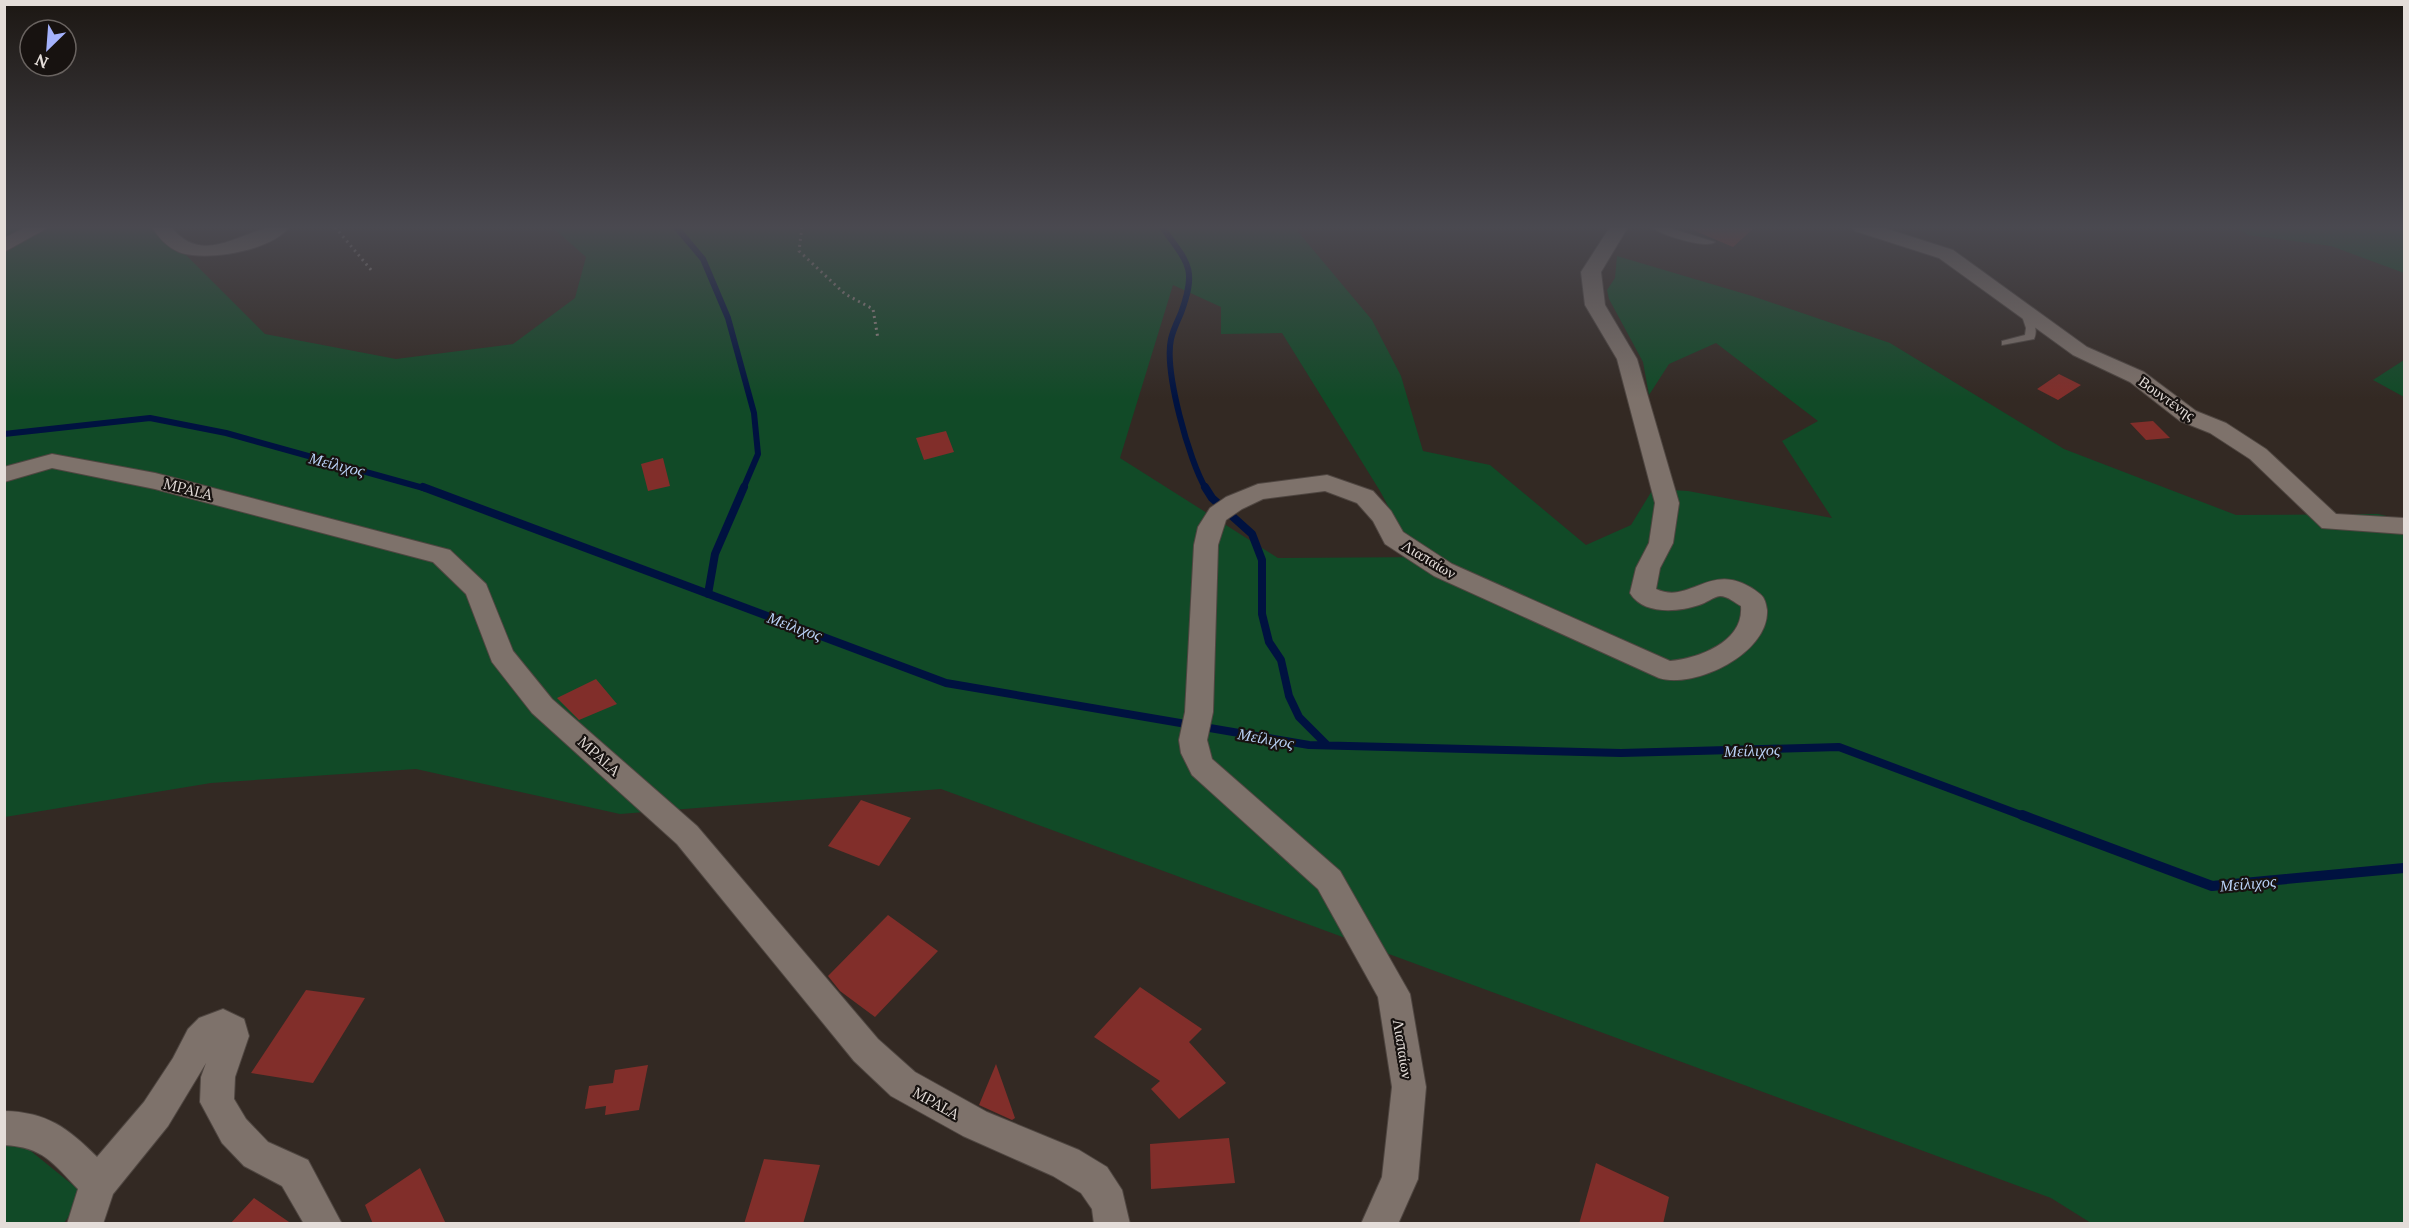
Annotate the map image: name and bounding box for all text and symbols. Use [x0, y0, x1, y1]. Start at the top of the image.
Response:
north arrow [18, 18, 78, 78]
text: N [32, 50, 51, 73]
street label: Βουντένης [2135, 372, 2199, 424]
water label: Μείλιχος [306, 447, 367, 481]
street label: MPALA [161, 474, 215, 504]
street label: Λιαπαίων [1398, 535, 1460, 583]
water label: Μείλιχος [764, 607, 826, 645]
water label: Μείλιχος [1235, 723, 1296, 753]
street label: MPALA [574, 732, 624, 780]
water label: Μείλιχος [1722, 739, 1781, 761]
water label: Μείλιχος [2218, 871, 2278, 896]
street label: Λιαπαίων [1389, 1018, 1417, 1080]
street label: MPALA [910, 1083, 963, 1124]

